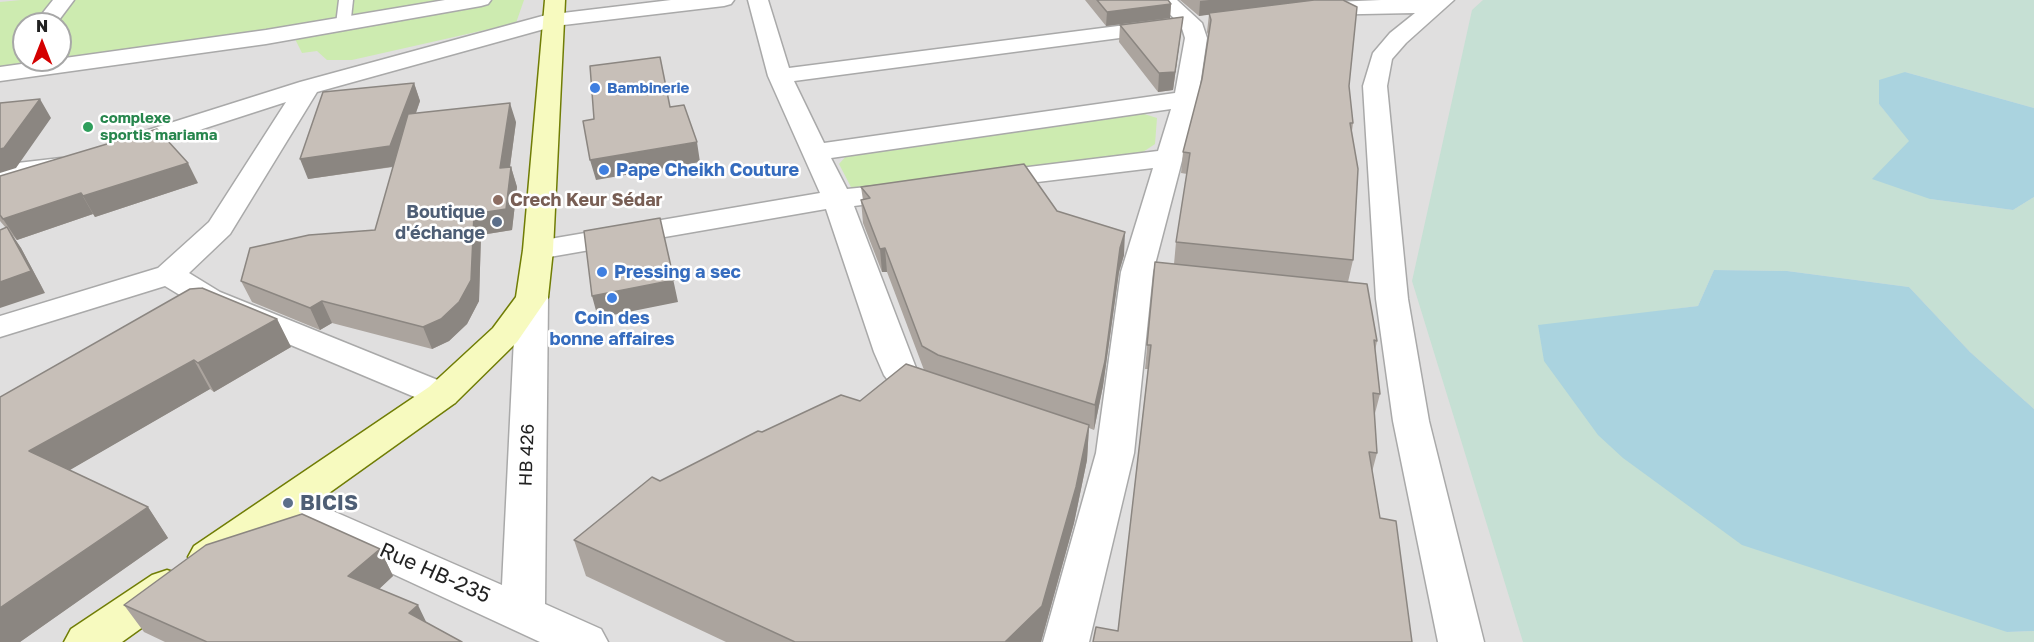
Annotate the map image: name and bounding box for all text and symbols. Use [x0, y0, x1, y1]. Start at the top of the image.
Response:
north arrow [12, 12, 72, 72]
text: N [36, 16, 48, 36]
place label: Bambinerie [607, 79, 689, 97]
marker: Bambinerie [588, 81, 602, 95]
place label: complexe sportis mariama [100, 109, 217, 144]
marker: complexe sportis mariama [81, 120, 95, 134]
place label: Pape Cheikh Couture [616, 159, 799, 181]
marker: Pape Cheikh Couture [597, 163, 611, 177]
place label: Crech Keur Sédar [510, 189, 663, 211]
marker: Crech Keur Sédar [491, 193, 505, 207]
place label: Boutique d'échange [395, 201, 485, 244]
marker: Boutique d'échange [490, 215, 504, 229]
place label: Pressing a sec [614, 261, 741, 283]
marker: Pressing a sec [595, 265, 609, 279]
marker: Coin des bonne affaires [605, 291, 619, 305]
place label: Coin des bonne affaires [549, 307, 675, 350]
street label: HB 426 [515, 423, 539, 487]
place label: BICIS [300, 490, 358, 516]
marker: BICIS [281, 496, 295, 510]
street label: Rue HB-235 [376, 537, 494, 609]

